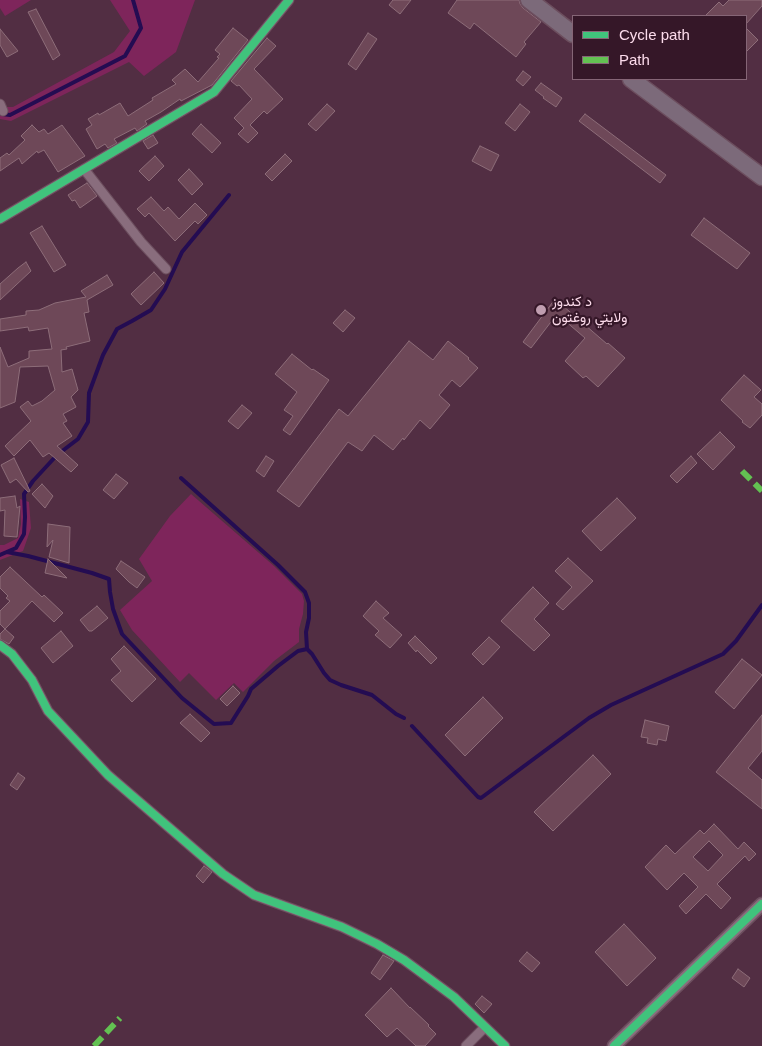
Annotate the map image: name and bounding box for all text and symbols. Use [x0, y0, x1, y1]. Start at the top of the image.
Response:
legend [572, 15, 747, 80]
text: Cycle path [619, 26, 690, 43]
text: Path [619, 51, 650, 68]
place label: د کندوز ولایتي روغتون [552, 294, 627, 326]
marker: د کندوز ولایتي روغتون [534, 303, 548, 317]

